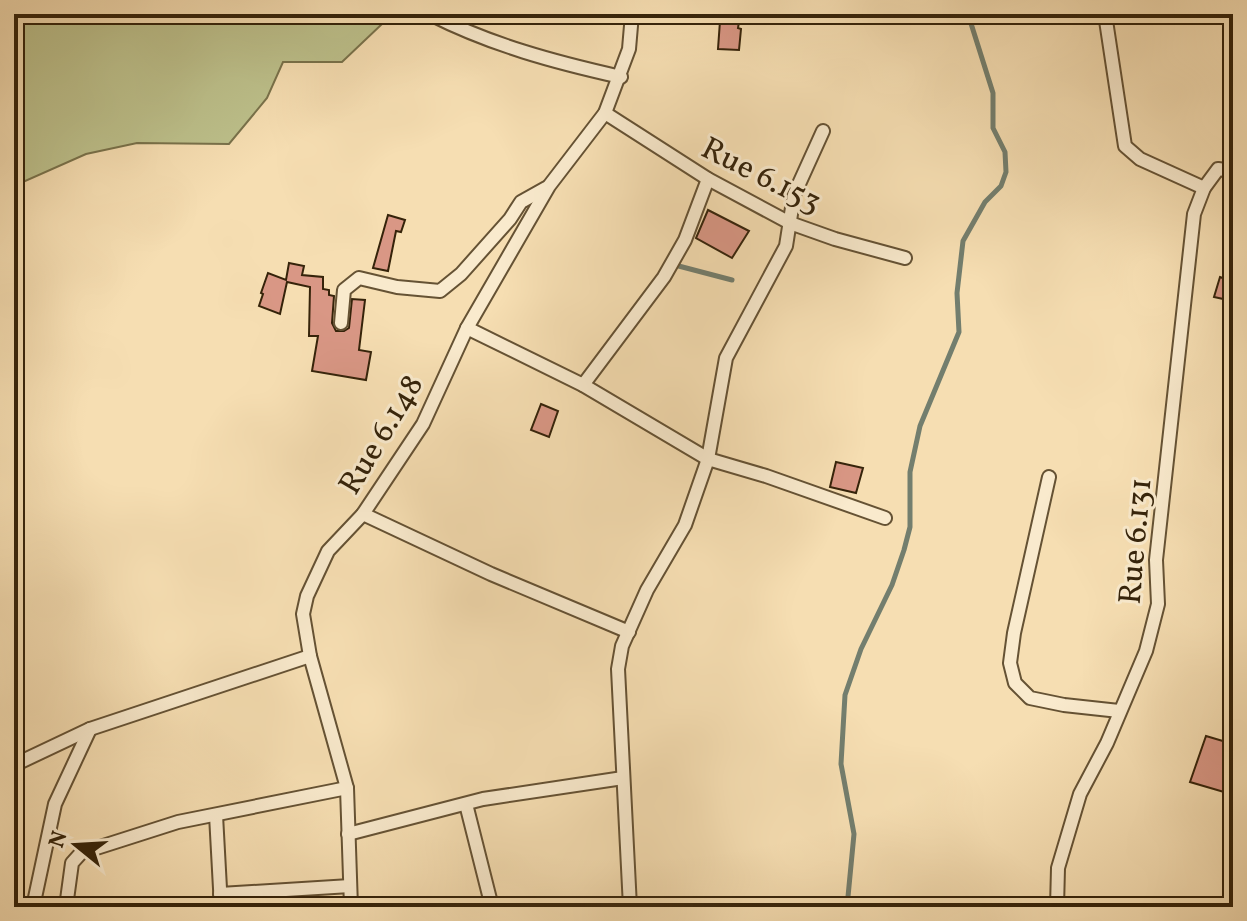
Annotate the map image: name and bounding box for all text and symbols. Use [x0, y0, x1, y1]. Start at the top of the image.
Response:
street label: Rue 6.153 [693, 128, 828, 226]
street label: Rue 6.148 [330, 367, 436, 504]
street label: Rue 6.131 [1110, 476, 1164, 606]
north arrow [36, 805, 116, 885]
text: N [42, 827, 77, 852]

